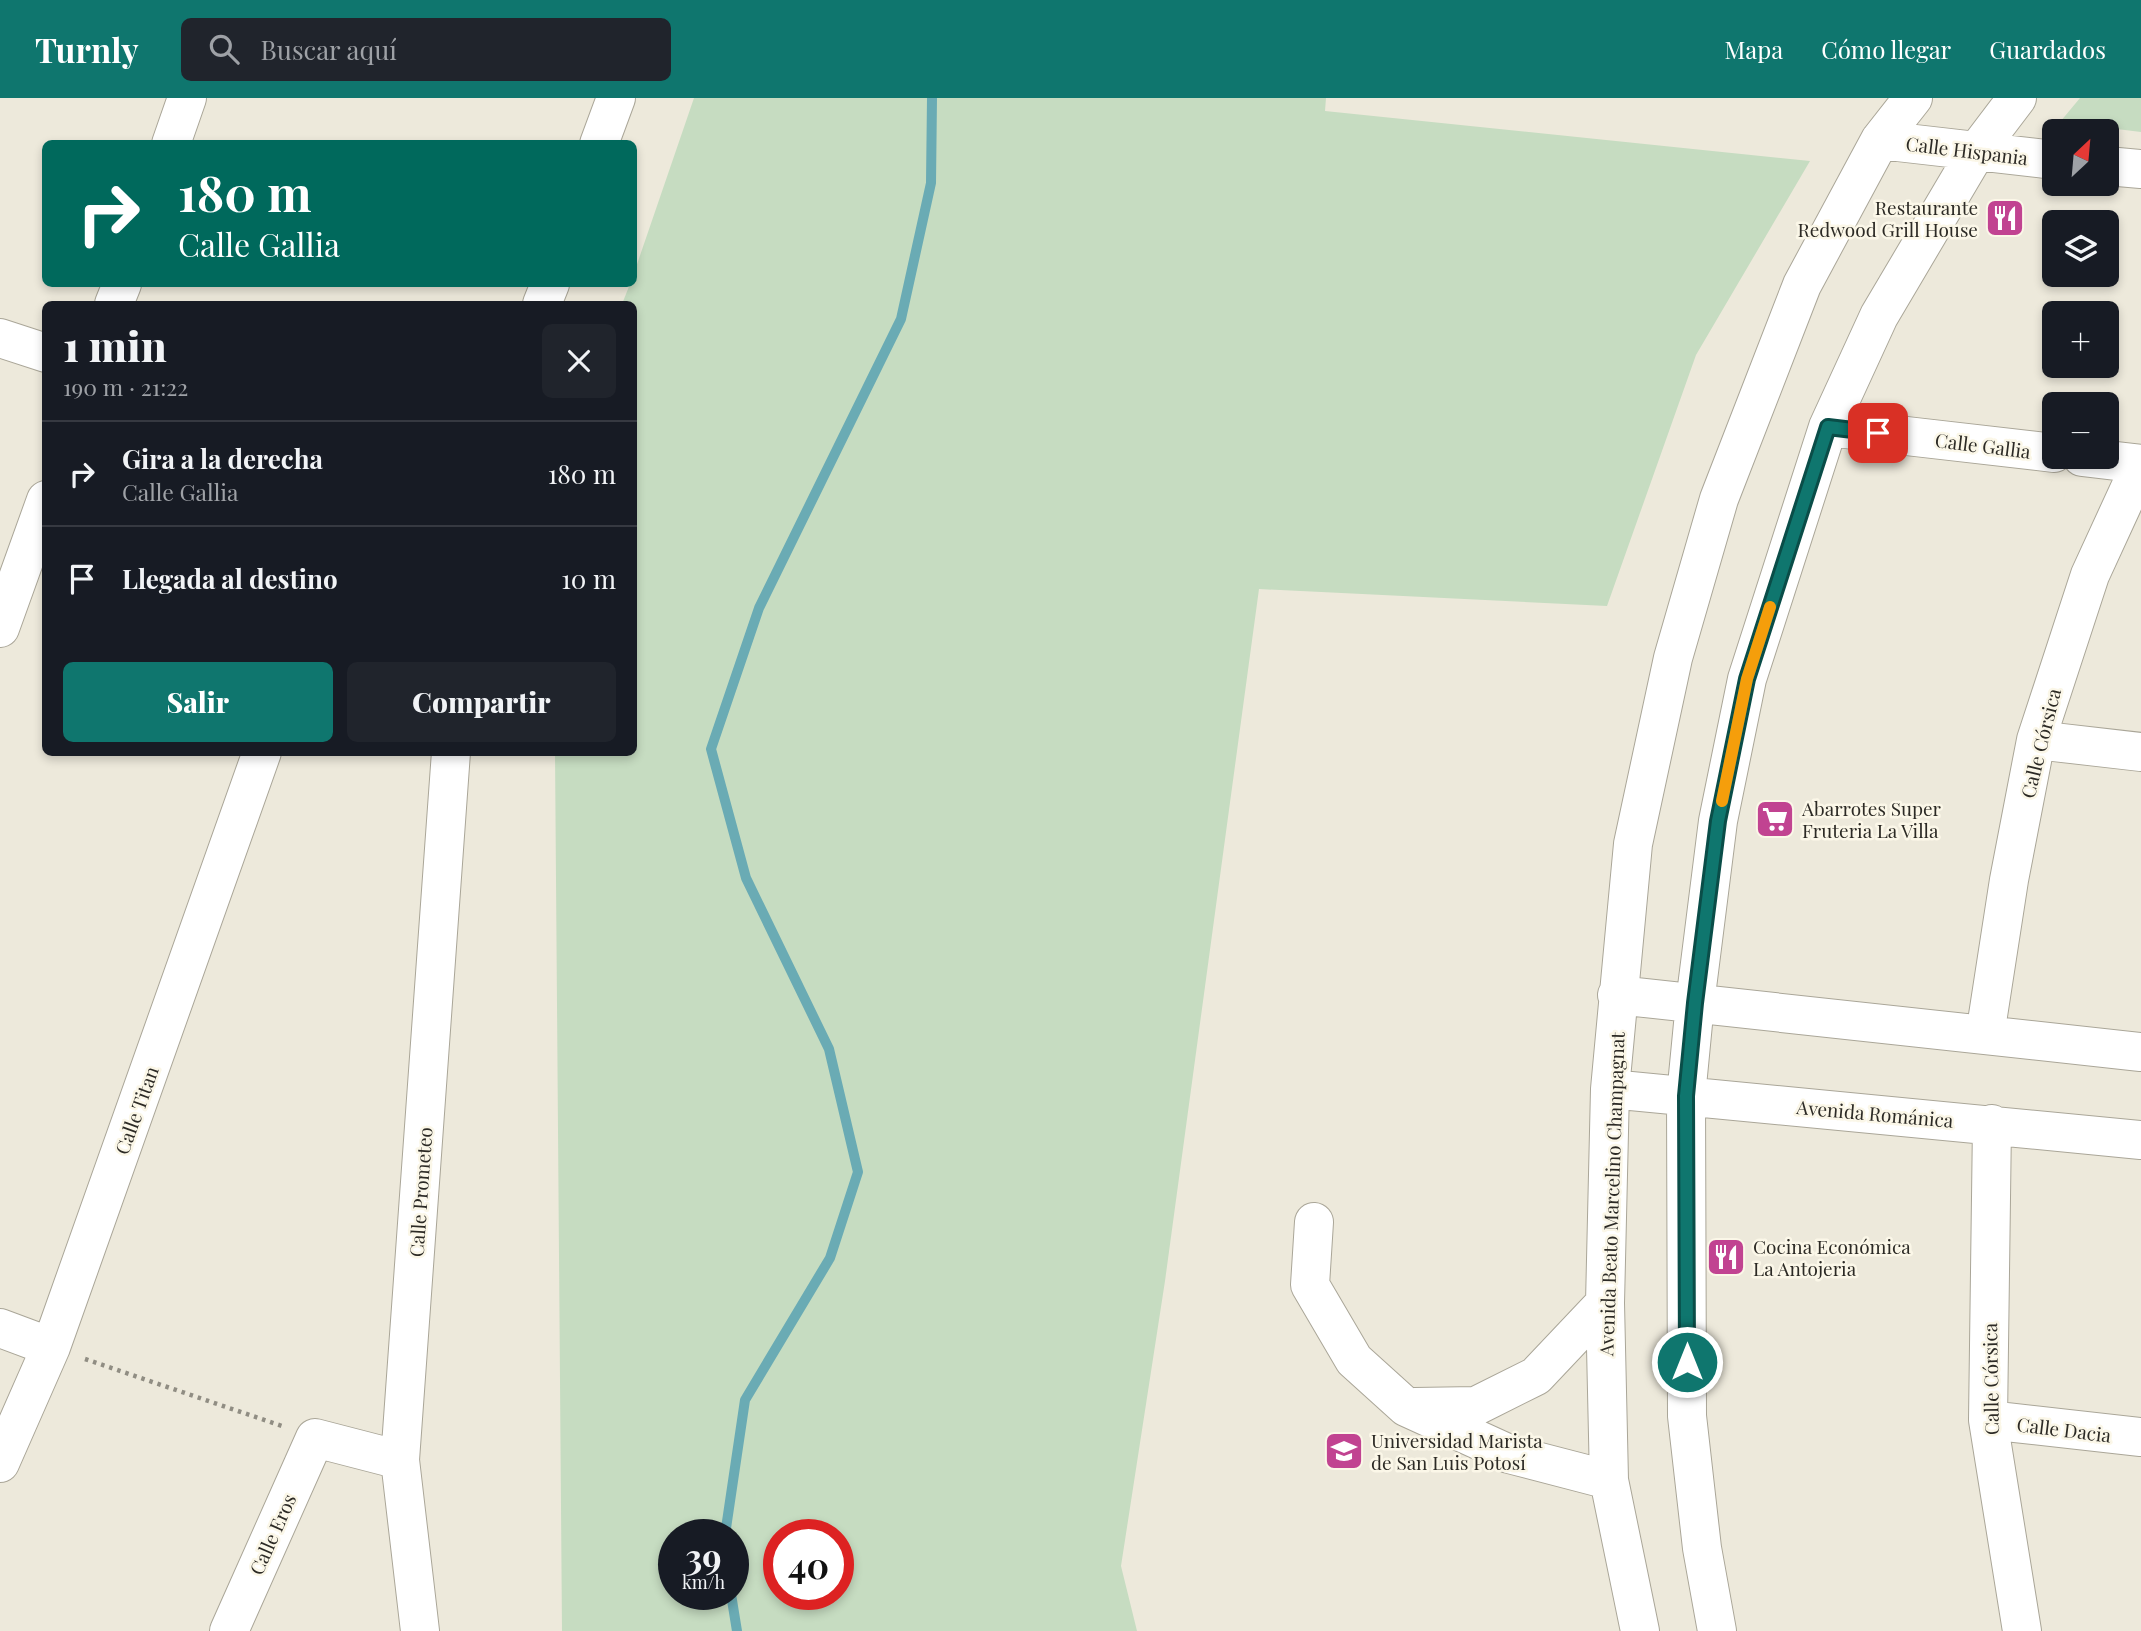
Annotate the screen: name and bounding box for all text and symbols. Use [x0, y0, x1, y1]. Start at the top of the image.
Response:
search box [181, 18, 671, 81]
text: Turnly [35, 27, 139, 71]
icon: search [205, 30, 243, 68]
text: Buscar aquí [261, 32, 397, 67]
text: Mapa [1725, 33, 1783, 65]
text: Cómo llegar [1821, 33, 1951, 65]
text: Guardados [1989, 33, 2106, 65]
north arrow [2042, 119, 2119, 196]
map controls [2042, 119, 2119, 469]
street label: Calle Hispania [1904, 130, 2030, 170]
text: 180 m [178, 159, 312, 224]
icon: right [63, 168, 154, 259]
place label: Restaurante Redwood Grill House [1797, 194, 1978, 242]
restaurant icon: Restaurante Redwood Grill House [1984, 197, 2026, 239]
button: layers [2042, 210, 2119, 287]
text: Calle Gallia [178, 222, 340, 265]
button: + [2042, 301, 2119, 378]
text: 1 min [63, 317, 167, 373]
button: close [542, 324, 616, 398]
text: 190 m · 21:22 [63, 371, 188, 402]
button: − [2042, 392, 2119, 469]
pin [1848, 403, 1908, 463]
icon: arrive [1859, 414, 1897, 452]
street label: Calle Gallia [1934, 426, 2033, 464]
text: Gira a la derecha [122, 441, 323, 476]
icon: right [63, 455, 101, 493]
text: 180 m [548, 456, 616, 491]
text: Calle Gallia [122, 476, 238, 507]
icon: arrive [63, 560, 101, 598]
text: Llegada al destino [122, 561, 338, 596]
text: 10 m [561, 561, 616, 596]
button: Salir [63, 662, 333, 742]
button: Compartir [347, 662, 616, 742]
street label: Calle Córsica [2014, 685, 2066, 801]
place label: Abarrotes Super Fruteria La Villa [1801, 795, 1942, 843]
supermarket icon: Abarrotes Super Fruteria La Villa [1754, 798, 1796, 840]
street label: Avenida Beato Marcelino Champagnat [1592, 1031, 1630, 1358]
street label: Calle Titan [108, 1062, 164, 1158]
street label: Avenida Románica [1795, 1093, 1955, 1133]
street label: Calle Prometeo [402, 1126, 438, 1258]
place label: Cocina Económica La Antojeria [1753, 1233, 1911, 1281]
restaurant icon: Cocina Económica La Antojeria [1705, 1236, 1747, 1278]
street label: Calle Córsica [1976, 1322, 2004, 1435]
position arrow [1650, 1325, 1724, 1399]
street label: Calle Dacia [2015, 1410, 2113, 1448]
place label: Universidad Marista de San Luis Potosí [1371, 1427, 1543, 1475]
school or university icon: Universidad Marista de San Luis Potosí [1323, 1430, 1365, 1472]
street label: Calle Eros [243, 1489, 301, 1579]
speed limit sign: 40 [763, 1519, 854, 1610]
text: 39 [685, 1532, 722, 1579]
text: km/h [682, 1570, 725, 1594]

